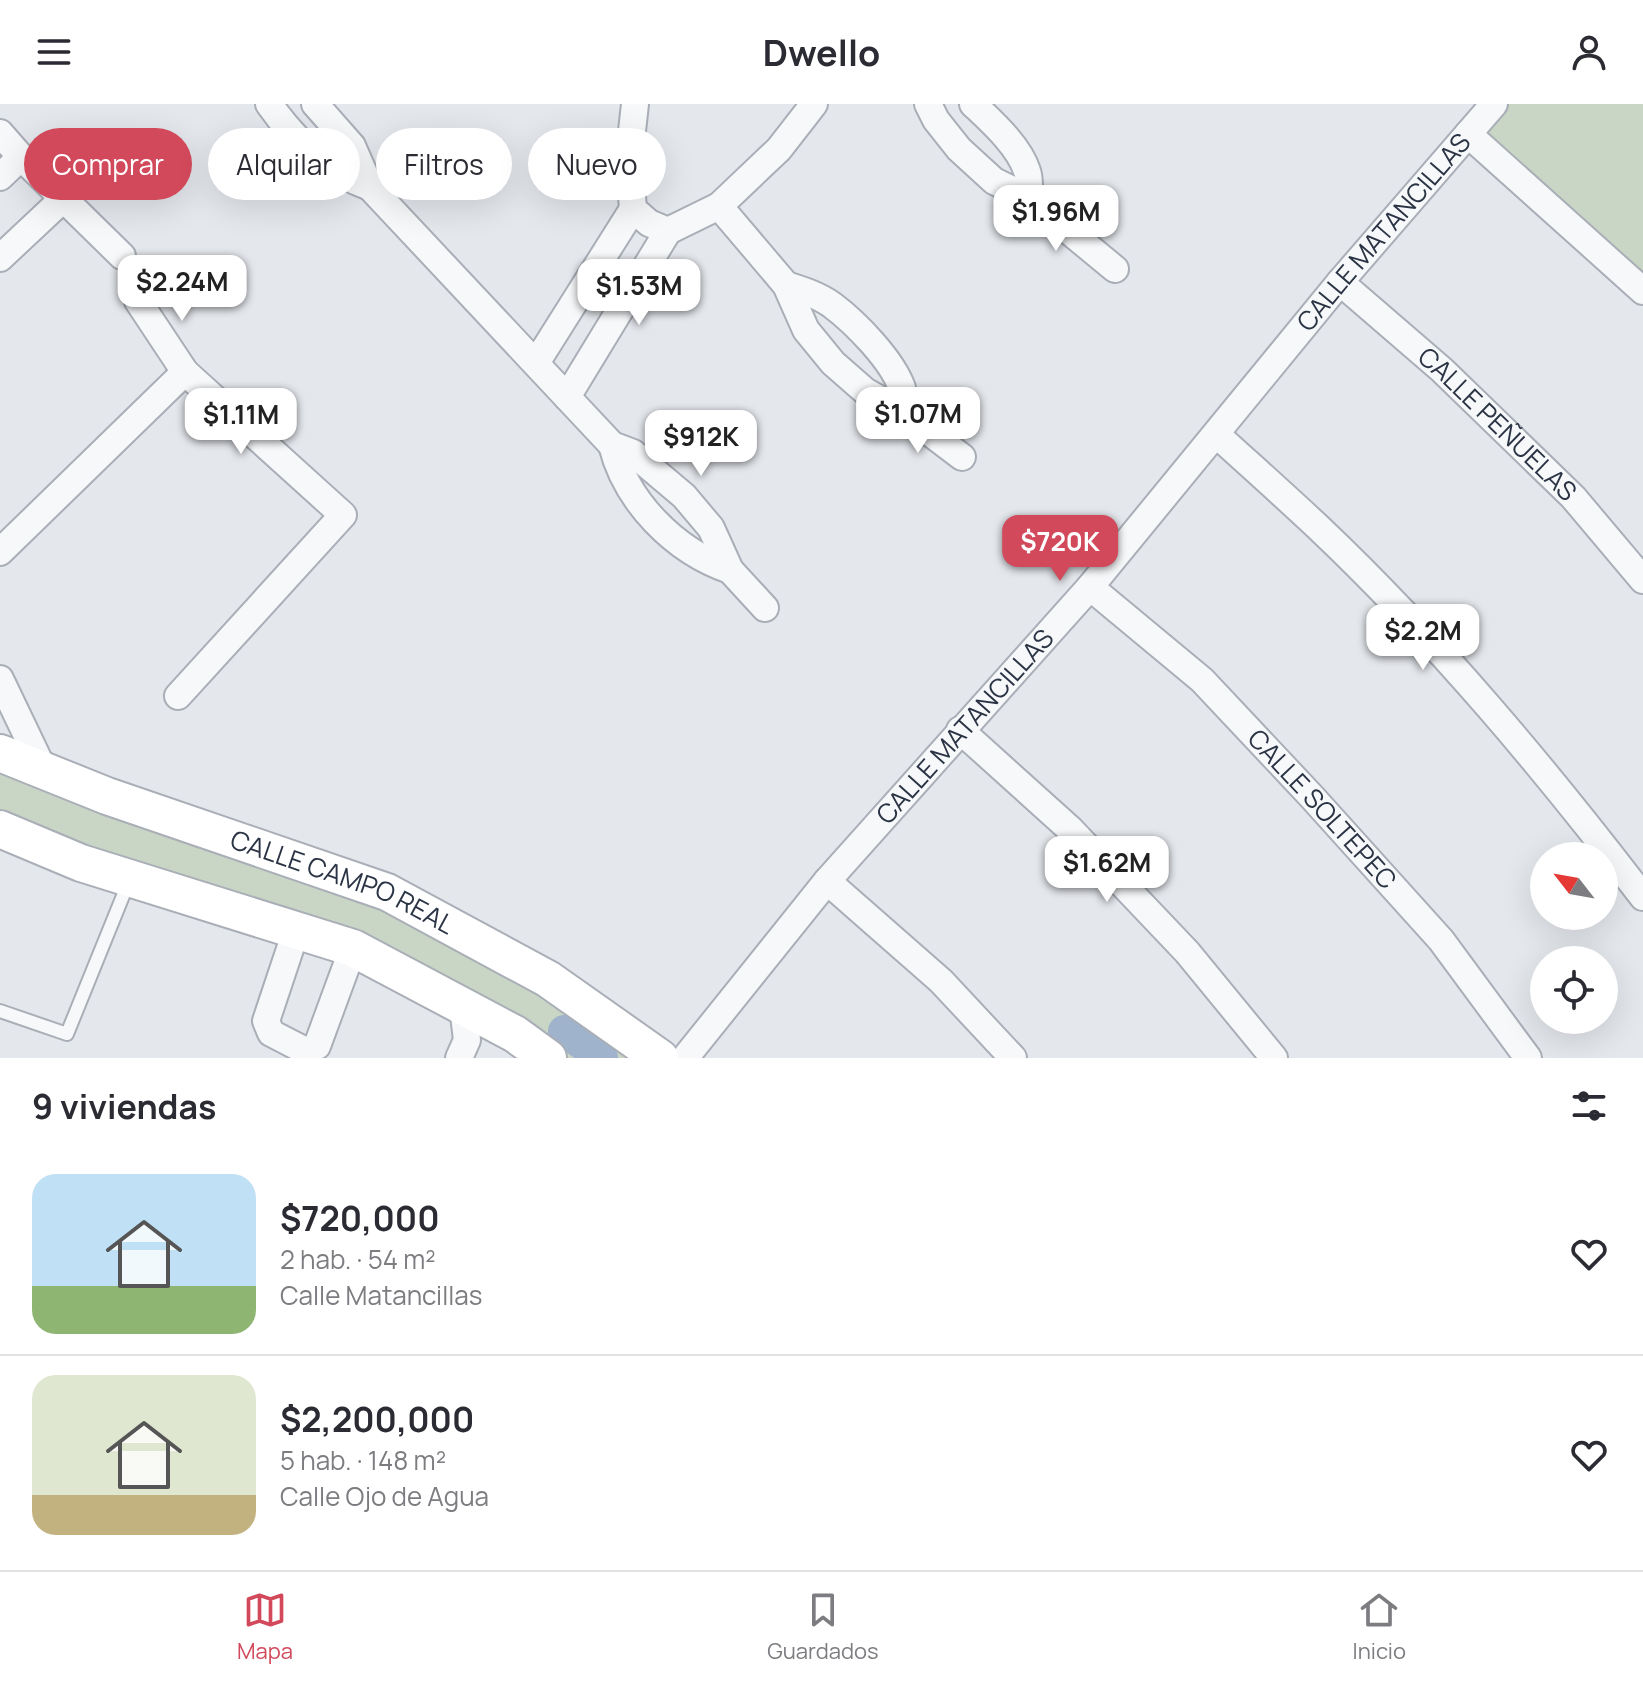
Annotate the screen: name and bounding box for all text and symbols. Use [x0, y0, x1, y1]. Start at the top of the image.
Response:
text: Dwello [763, 28, 880, 77]
icon: menu [32, 30, 76, 74]
icon: person [1567, 30, 1611, 74]
street label: CALLE MATANCILLAS [1288, 125, 1478, 338]
chip: Comprar [24, 128, 192, 200]
chip: Alquilar [208, 128, 360, 200]
chip: Filtros [376, 128, 512, 200]
chip: Nuevo [528, 128, 666, 200]
pin: $1.96M [991, 185, 1121, 253]
text: $1.96M [1011, 193, 1101, 229]
pin: $2.24M [117, 255, 247, 323]
pin: $1.53M [574, 259, 704, 327]
text: $2.24M [136, 263, 228, 299]
text: $1.53M [595, 267, 683, 303]
street label: CALLE PEÑUELAS [1411, 338, 1585, 508]
pin: $1.07M [853, 387, 983, 455]
pin: $1.11M [176, 388, 306, 456]
text: $1.07M [874, 395, 962, 431]
text: $1.11M [203, 396, 279, 432]
pin: $912K [645, 410, 757, 478]
text: $912K [663, 418, 739, 454]
pin: $720K [1004, 515, 1116, 583]
text: $720K [1020, 523, 1100, 559]
pin: $2.2M [1367, 604, 1479, 672]
text: $2.2M [1384, 612, 1462, 648]
street label: CALLE MATANCILLAS [867, 621, 1061, 831]
street label: CALLE SOLTEPEC [1240, 721, 1406, 896]
street label: CALLE CAMPO REAL [226, 821, 461, 942]
pin: $1.62M [1042, 836, 1172, 904]
north arrow [1530, 842, 1618, 930]
map controls [1530, 842, 1618, 1034]
text: $1.62M [1063, 844, 1151, 880]
button: locate [1530, 946, 1618, 1034]
text: 9 viviendas [32, 1083, 217, 1129]
icon: filters [1567, 1084, 1611, 1128]
text: $720,000 [280, 1195, 440, 1241]
icon: home [96, 1206, 192, 1302]
icon: heart [1567, 1232, 1611, 1276]
text: 2 hab. · 54 m² [280, 1241, 436, 1277]
text: Calle Matancillas [280, 1277, 482, 1313]
text: $2,200,000 [280, 1396, 474, 1442]
icon: home [96, 1407, 192, 1503]
icon: heart [1567, 1433, 1611, 1477]
text: 5 hab. · 148 m² [280, 1442, 446, 1478]
text: Calle Ojo de Agua [280, 1478, 489, 1514]
tab: Mapa [237, 1588, 293, 1666]
tab: Guardados [767, 1588, 878, 1666]
tab: Inicio [1353, 1588, 1406, 1666]

